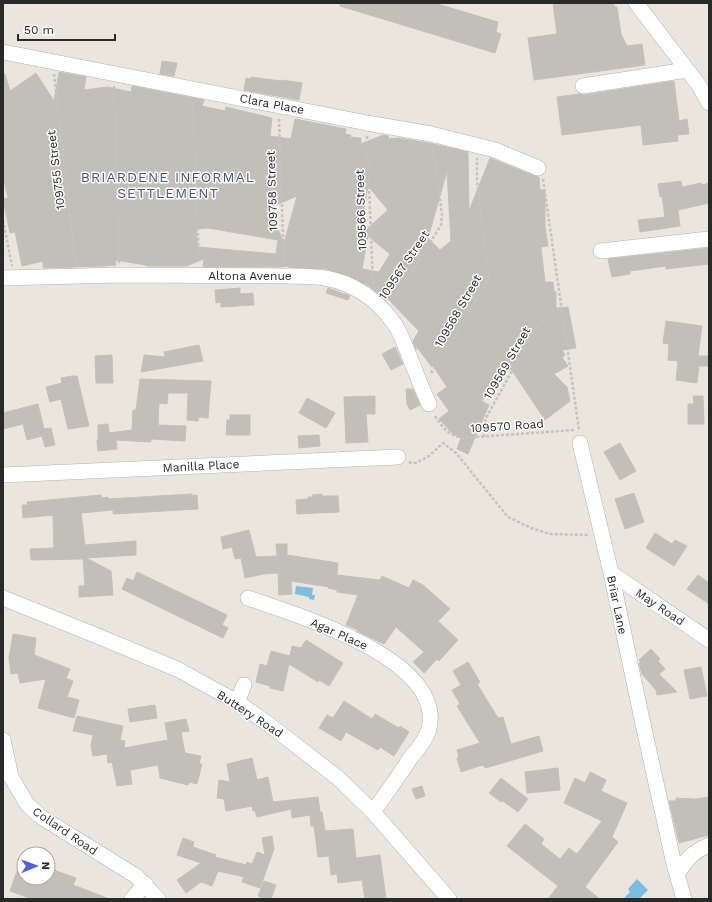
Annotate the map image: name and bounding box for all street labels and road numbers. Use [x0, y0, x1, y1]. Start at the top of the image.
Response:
street label: Clara Place [239, 91, 306, 117]
street label: 109755 Street [44, 129, 68, 211]
street label: 109758 Street [264, 150, 280, 232]
street label: 109566 Street [353, 169, 369, 251]
street label: 109567 Street [376, 228, 432, 302]
street label: Altona Avenue [208, 269, 292, 283]
street label: 109568 Street [432, 272, 484, 350]
street label: 109569 Street [481, 324, 533, 402]
street label: 109570 Road [470, 416, 544, 436]
street label: Manilla Place [162, 457, 240, 475]
street label: Briar Lane [604, 574, 630, 636]
street label: May Road [633, 586, 687, 628]
street label: Agar Place [308, 615, 370, 653]
street label: Buttery Road [214, 688, 286, 740]
street label: Collard Road [30, 804, 100, 858]

